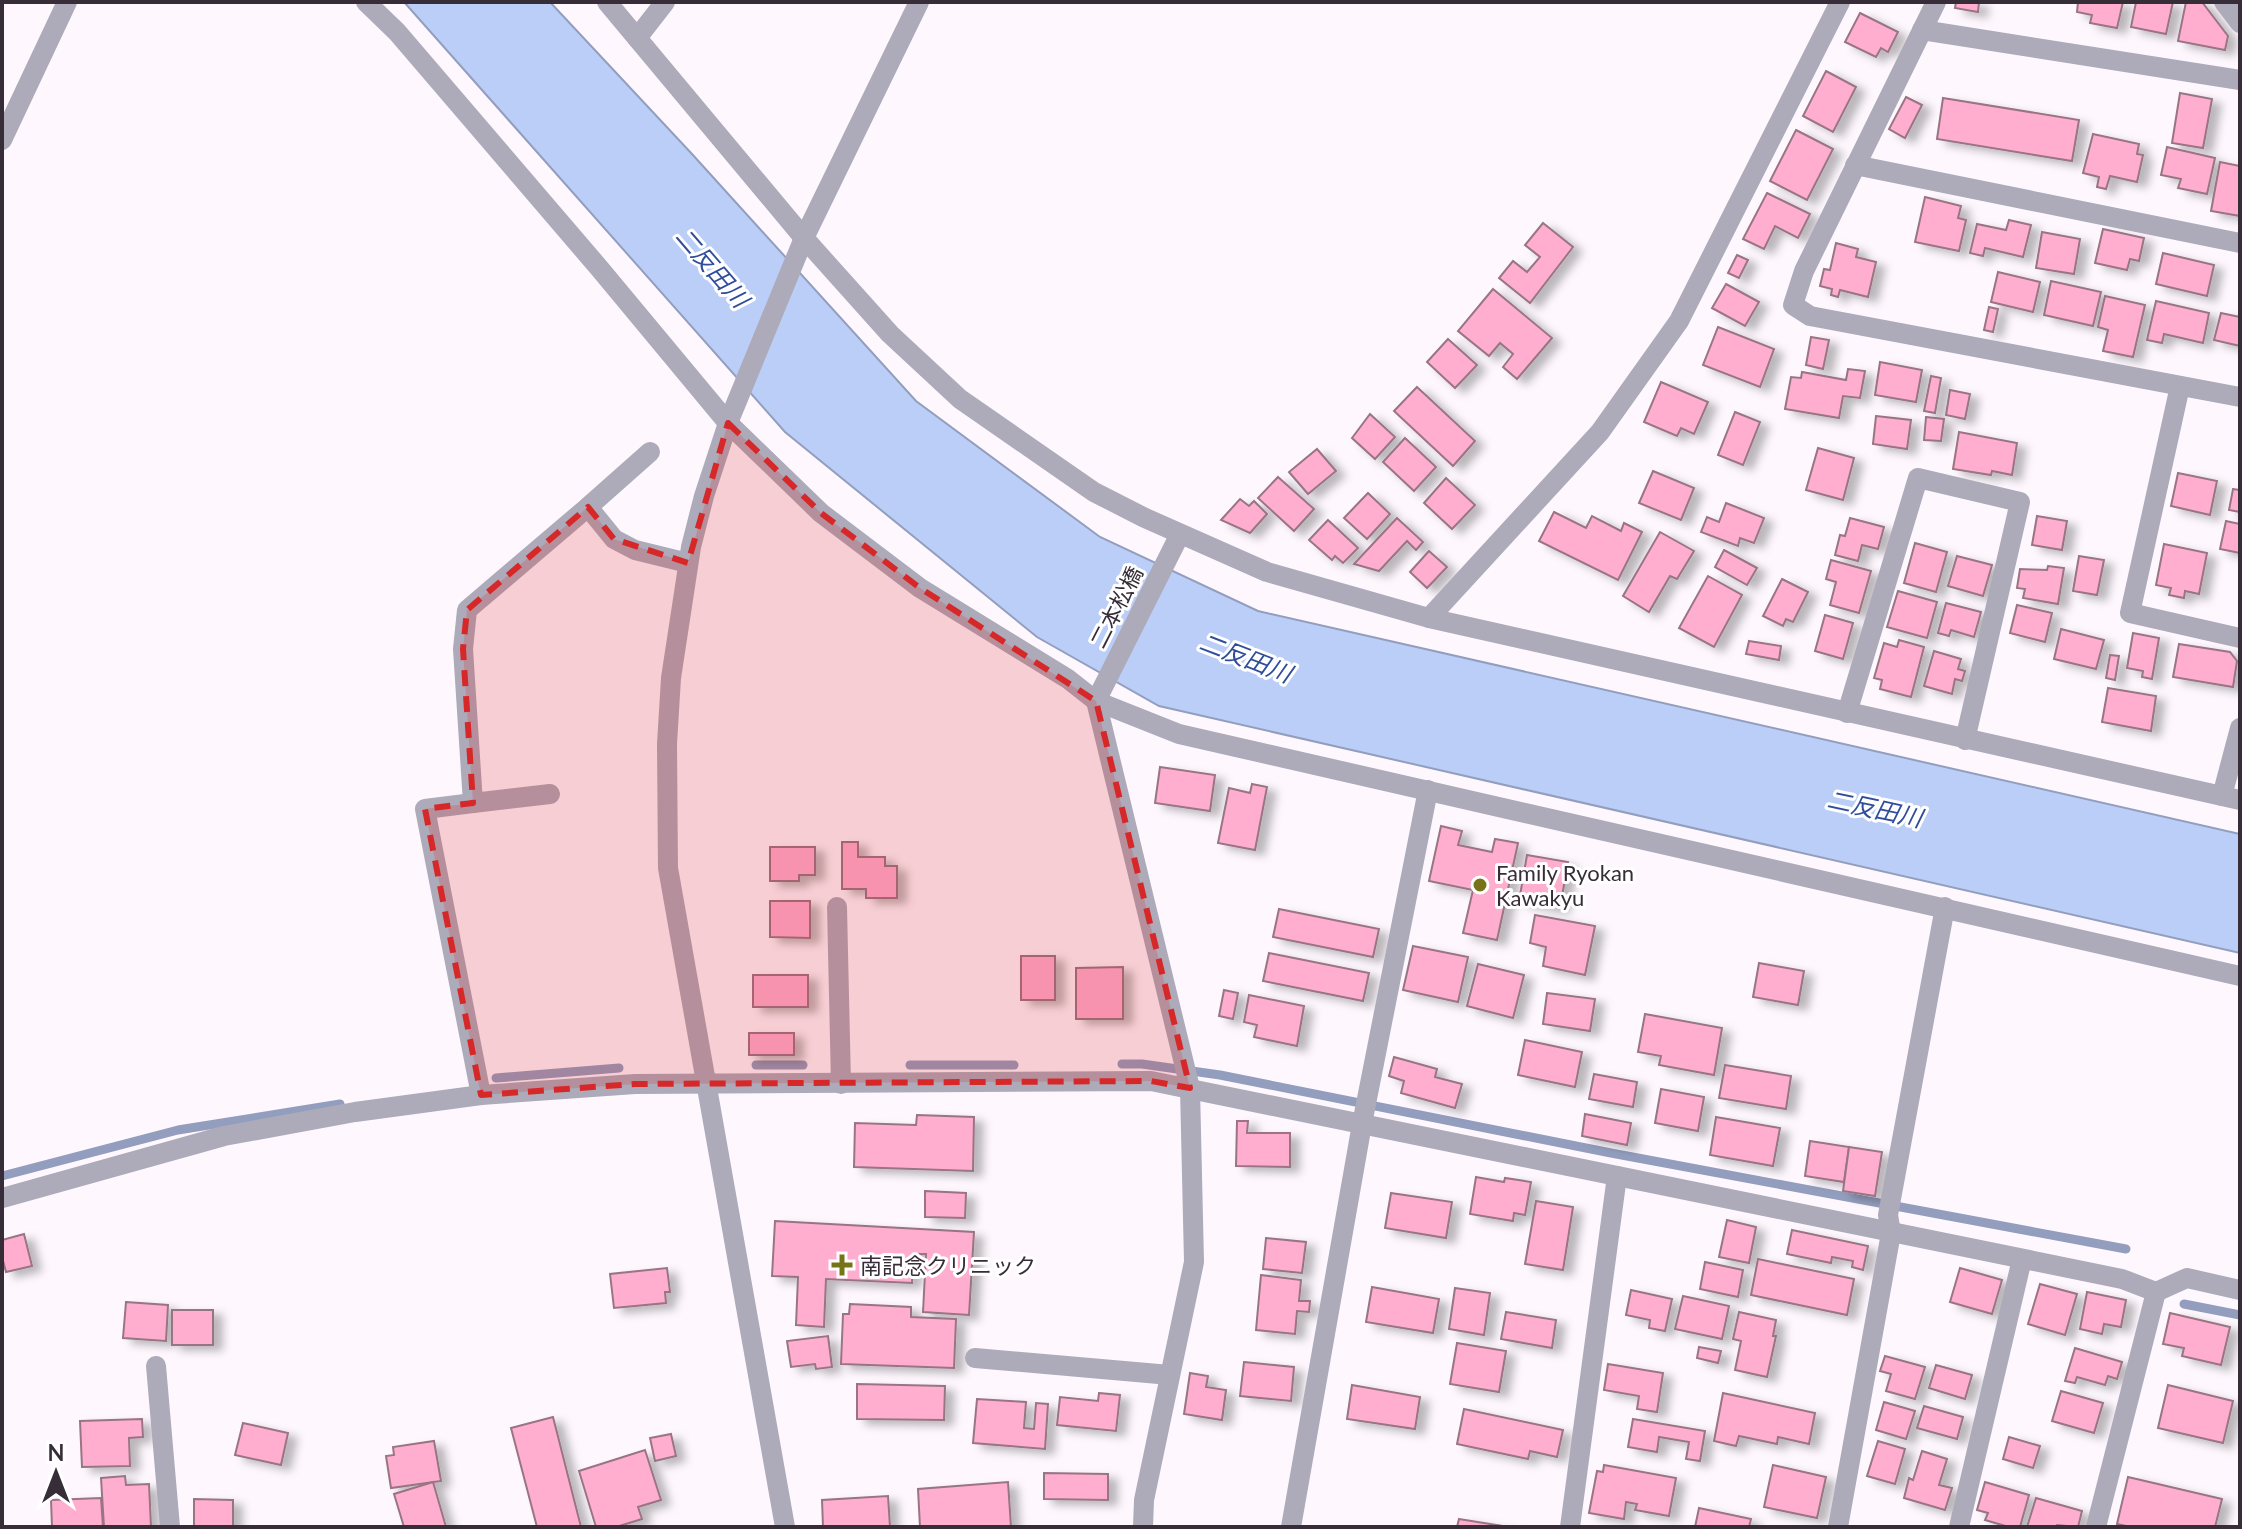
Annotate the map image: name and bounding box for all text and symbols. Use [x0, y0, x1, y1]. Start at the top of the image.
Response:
water label: 二反田川 [671, 221, 757, 315]
street label: 二本松橋 [1084, 562, 1148, 652]
water label: 二反田川 [1196, 626, 1299, 689]
water label: 二反田川 [1825, 784, 1928, 833]
place label: Family Ryokan Kawakyu [1496, 859, 1634, 911]
marker: Family Ryokan Kawakyu [1471, 876, 1489, 894]
place label: 南記念クリニック [860, 1252, 1036, 1279]
marker: 南記念クリニック [831, 1254, 853, 1276]
north arrow [16, 1433, 96, 1513]
text: N [48, 1439, 64, 1466]

